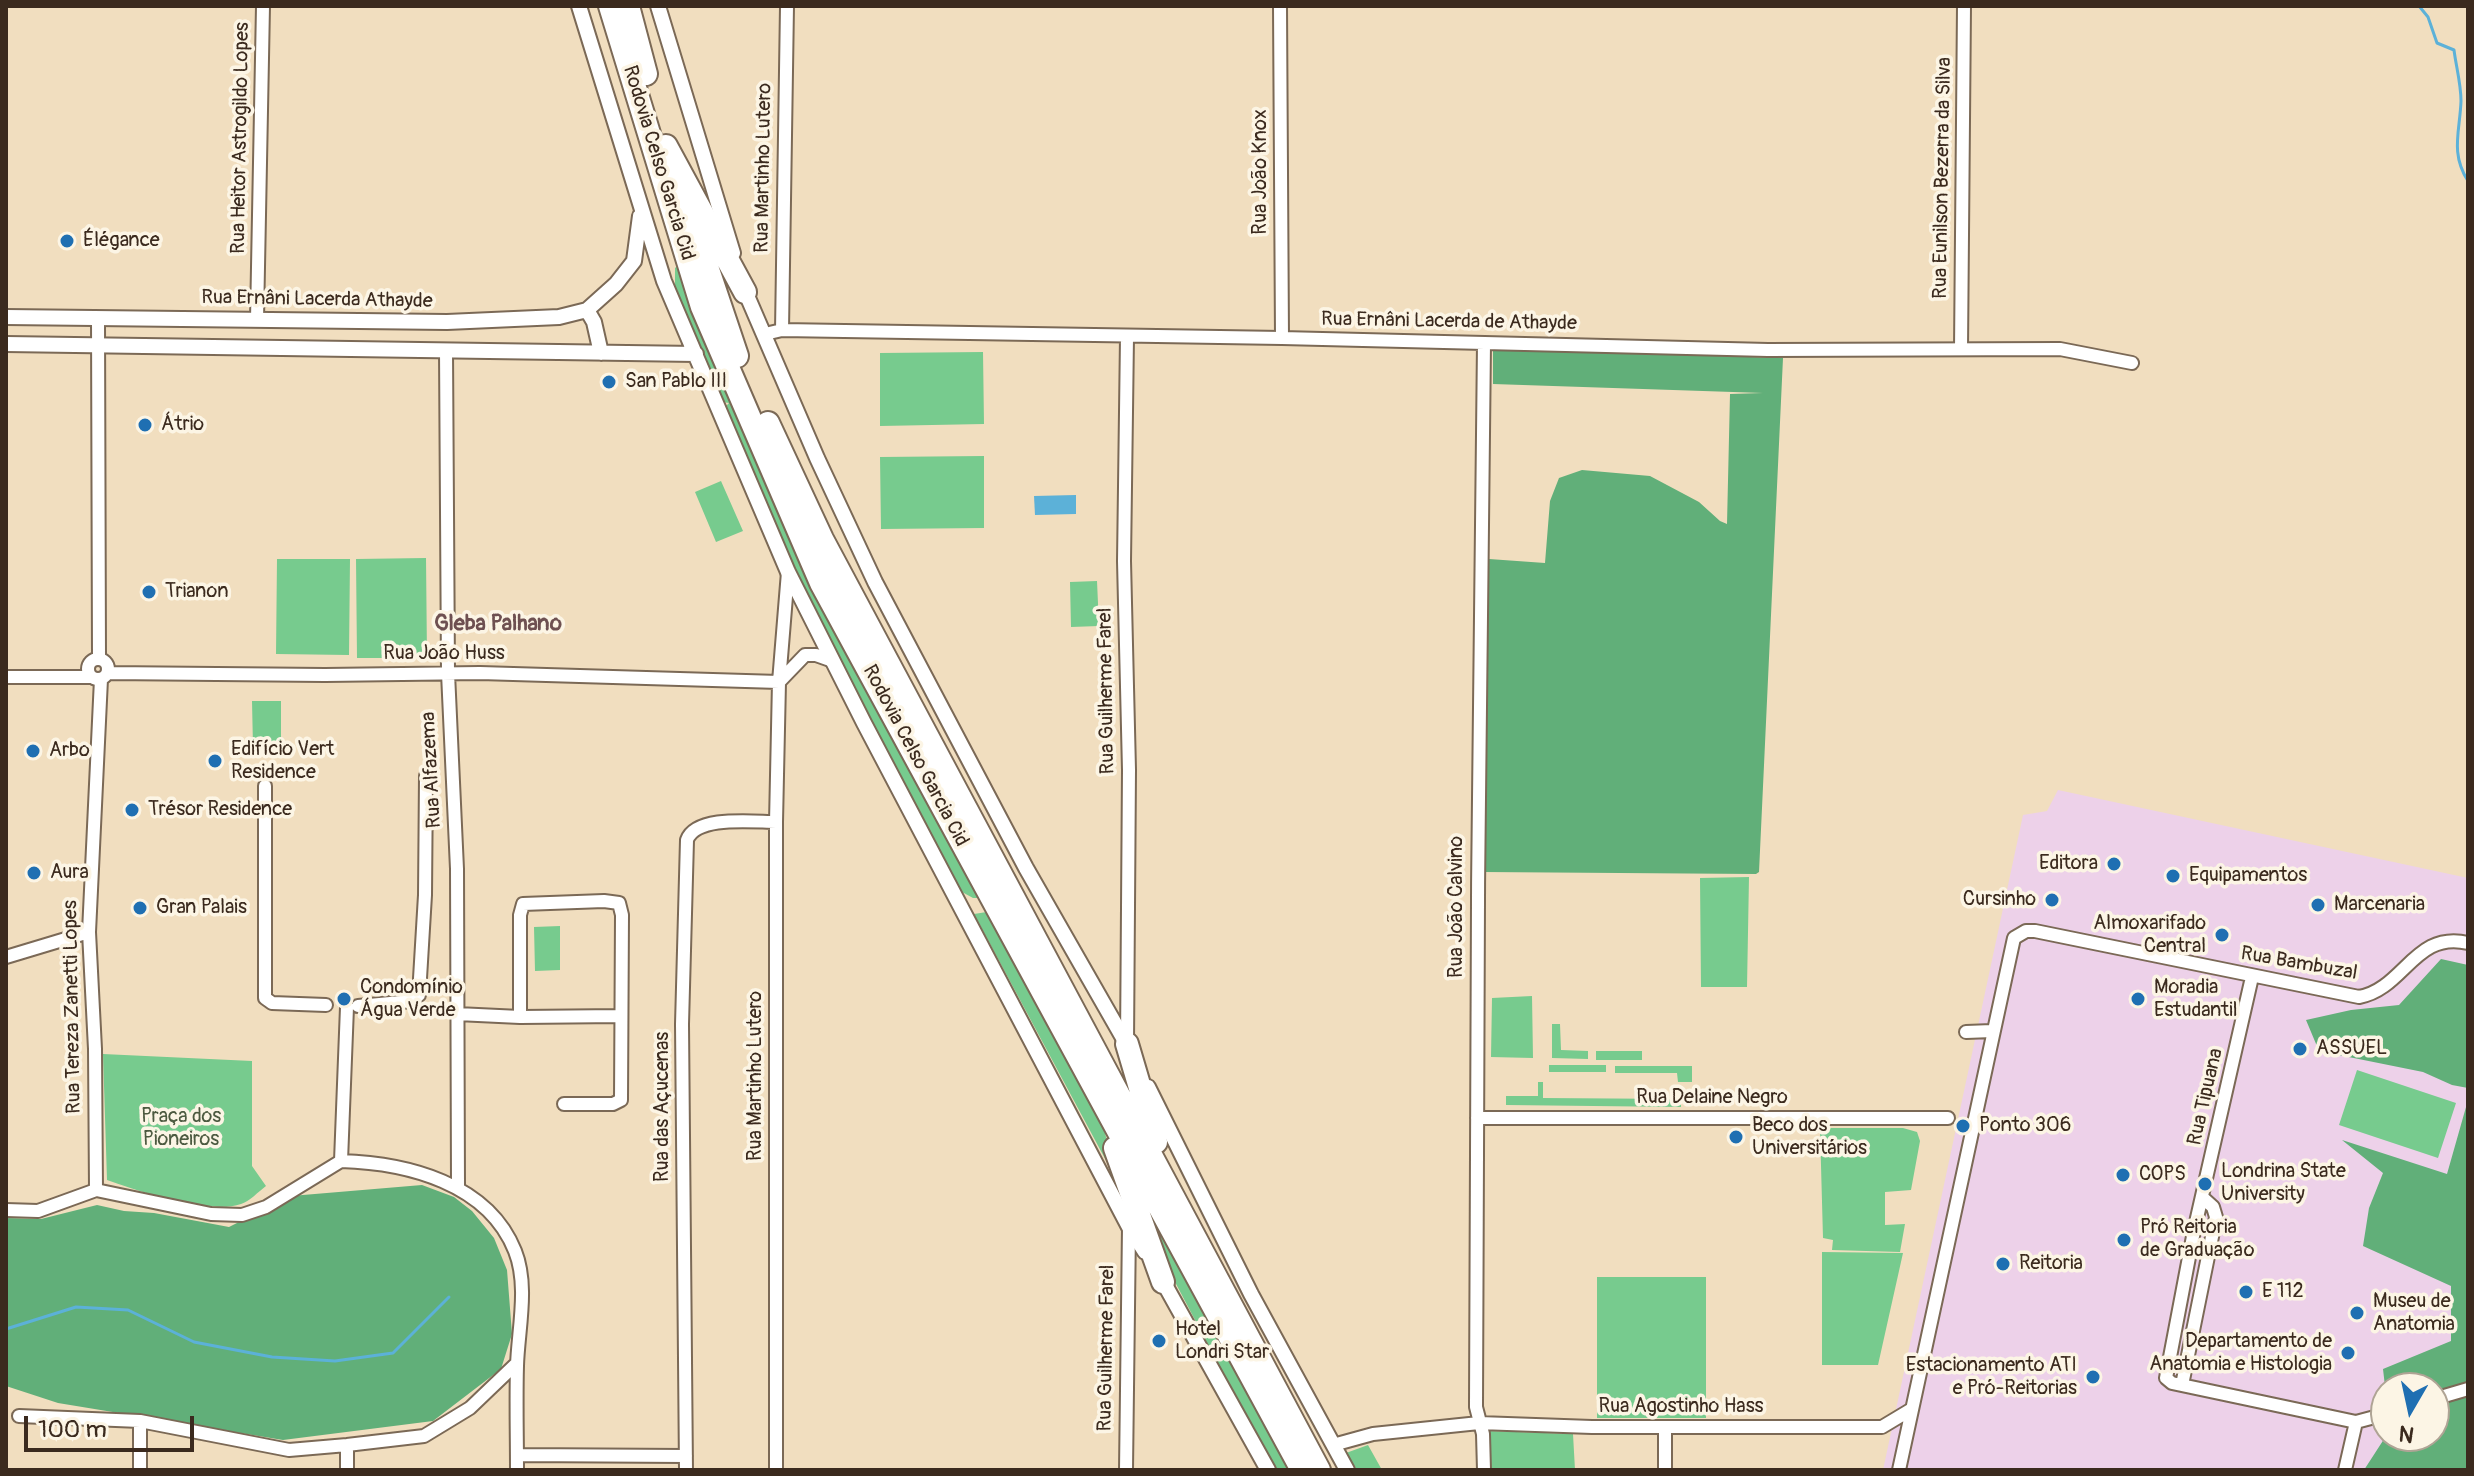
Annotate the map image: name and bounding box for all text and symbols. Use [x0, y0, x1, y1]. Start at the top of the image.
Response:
street label: Rua Heitor Astrogildo Lopes [227, 22, 255, 254]
street label: Rua Eunilson Bezerra da Silva [1929, 57, 1957, 299]
street label: Rodovia Celso Garcia Cid [617, 63, 699, 263]
street label: Rua Martinho Lutero [751, 83, 777, 253]
street label: Rua João Knox [1249, 109, 1273, 235]
place label: Élégance [83, 229, 160, 253]
marker: Élégance [58, 232, 76, 250]
street label: Rua Ernâni Lacerda Athayde [201, 286, 433, 314]
street label: Rua Ernâni Lacerda de Athayde [1321, 308, 1577, 336]
place label: San Pablo III [625, 370, 727, 394]
marker: San Pablo III [600, 373, 618, 391]
place label: Átrio [161, 413, 204, 437]
marker: Átrio [136, 416, 154, 434]
place label: Trianon [165, 580, 228, 604]
marker: Trianon [140, 583, 158, 601]
street label: Rua Guilherme Farel [1094, 607, 1120, 775]
district label: Gleba Palhano [434, 611, 562, 637]
street label: Rua João Huss [383, 642, 505, 666]
street label: Rodovia Celso Garcia Cid [857, 661, 973, 851]
street label: Rua Alfazema [417, 711, 447, 829]
place label: Edifício Vert Residence [231, 738, 334, 785]
place label: Arbo [49, 739, 90, 763]
marker: Arbo [24, 742, 42, 760]
marker: Edifício Vert Residence [206, 752, 224, 770]
place label: Trésor Residence [148, 798, 292, 822]
marker: Trésor Residence [123, 801, 141, 819]
street label: Rua João Calvino [1445, 836, 1469, 978]
place label: Editora [2039, 852, 2098, 876]
marker: Editora [2105, 855, 2123, 873]
place label: Aura [50, 861, 89, 885]
marker: Aura [25, 864, 43, 882]
place label: Equipamentos [2189, 864, 2307, 888]
marker: Equipamentos [2164, 867, 2182, 885]
place label: Cursinho [1963, 888, 2036, 912]
marker: Cursinho [2043, 891, 2061, 909]
place label: Marcenaria [2334, 893, 2425, 917]
place label: Gran Palais [156, 896, 247, 920]
marker: Marcenaria [2309, 896, 2327, 914]
marker: Gran Palais [131, 899, 149, 917]
street label: Rua Tereza Zanetti Lopes [59, 900, 87, 1114]
place label: Almoxarifado Central [2093, 912, 2206, 959]
marker: Almoxarifado Central [2213, 926, 2231, 944]
street label: Rua Bambuzal [2239, 942, 2359, 986]
place label: Condomínio Água Verde [360, 976, 463, 1023]
place label: Moradia Estudantil [2154, 976, 2237, 1023]
marker: Condomínio Água Verde [335, 990, 353, 1008]
marker: Moradia Estudantil [2129, 990, 2147, 1008]
street label: Rua Martinho Lutero [744, 991, 768, 1161]
street label: Rua das Açucenas [651, 1032, 675, 1182]
place label: ASSUEL [2316, 1037, 2387, 1061]
marker: ASSUEL [2291, 1040, 2309, 1058]
street label: Rua Tipuana [2183, 1046, 2229, 1148]
street label: Rua Delaine Negro [1636, 1086, 1788, 1110]
park label: Praça dos Pioneiros [141, 1105, 221, 1152]
place label: Beco dos Universitários [1752, 1114, 1867, 1161]
place label: Ponto 306 [1979, 1114, 2071, 1138]
marker: Ponto 306 [1954, 1117, 1972, 1135]
marker: Beco dos Universitários [1727, 1128, 1745, 1146]
place label: Londrina State University [2221, 1160, 2346, 1207]
place label: COPS [2139, 1163, 2186, 1187]
marker: COPS [2114, 1166, 2132, 1184]
marker: Londrina State University [2196, 1175, 2214, 1193]
place label: Pró Reitoria de Graduação [2140, 1216, 2254, 1263]
marker: Pró Reitoria de Graduação [2115, 1231, 2133, 1249]
place label: Reitoria [2019, 1252, 2083, 1276]
marker: Reitoria [1994, 1255, 2012, 1273]
street label: Rua Guilherme Farel [1094, 1264, 1120, 1432]
place label: E 112 [2262, 1280, 2304, 1304]
marker: E 112 [2237, 1283, 2255, 1301]
place label: Museu de Anatomia [2373, 1290, 2455, 1337]
marker: Museu de Anatomia [2348, 1304, 2366, 1322]
place label: Hotel Londri Star [1175, 1318, 1269, 1365]
place label: Departamento de Anatomia e Histologia [2149, 1330, 2332, 1377]
marker: Hotel Londri Star [1150, 1332, 1168, 1350]
marker: Departamento de Anatomia e Histologia [2339, 1344, 2357, 1362]
place label: Estacionamento ATI e Pró-Reitorias [1906, 1354, 2077, 1401]
marker: Estacionamento ATI e Pró-Reitorias [2084, 1368, 2102, 1386]
north arrow [2370, 1372, 2450, 1452]
street label: Rua Agostinho Hass [1598, 1395, 1764, 1419]
scale bar [28, 1400, 198, 1450]
text: 100 m [38, 1415, 107, 1444]
text: N [2397, 1419, 2416, 1449]

